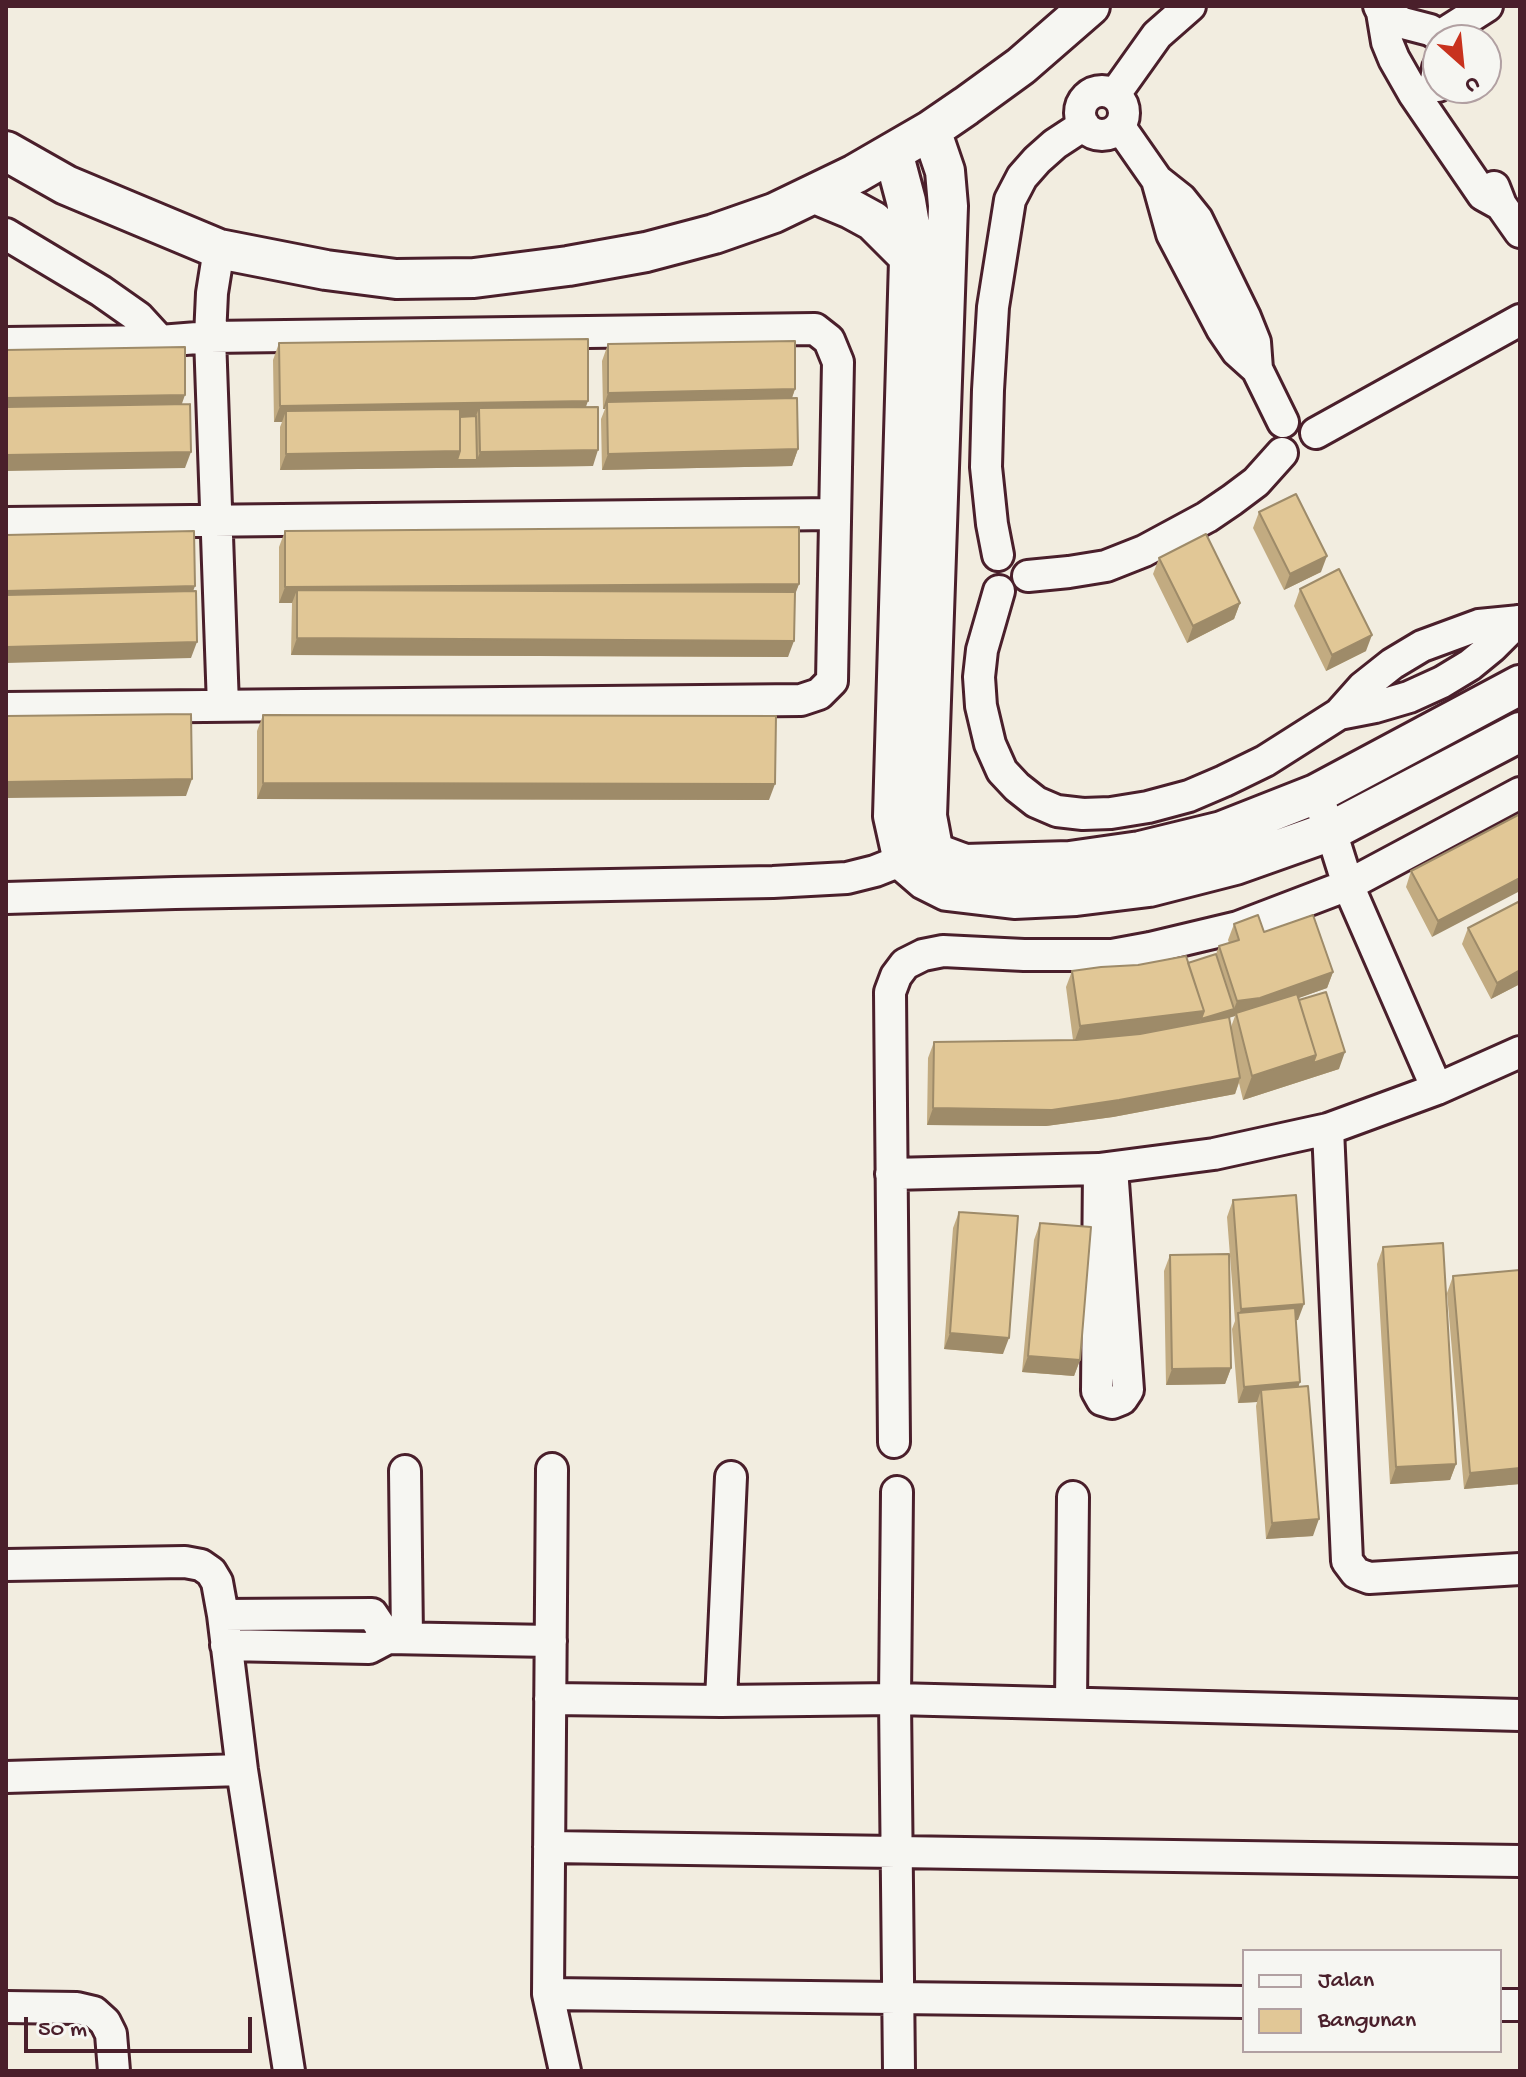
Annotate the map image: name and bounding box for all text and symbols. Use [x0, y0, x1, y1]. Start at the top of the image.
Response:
north arrow [1422, 24, 1502, 104]
text: U [1460, 69, 1484, 98]
legend [1242, 1949, 1502, 2053]
text: Jalan [1318, 1967, 1374, 1996]
scale bar [28, 2001, 256, 2051]
text: Bangunan [1318, 2007, 1416, 2036]
text: 50 m [38, 2016, 87, 2045]

